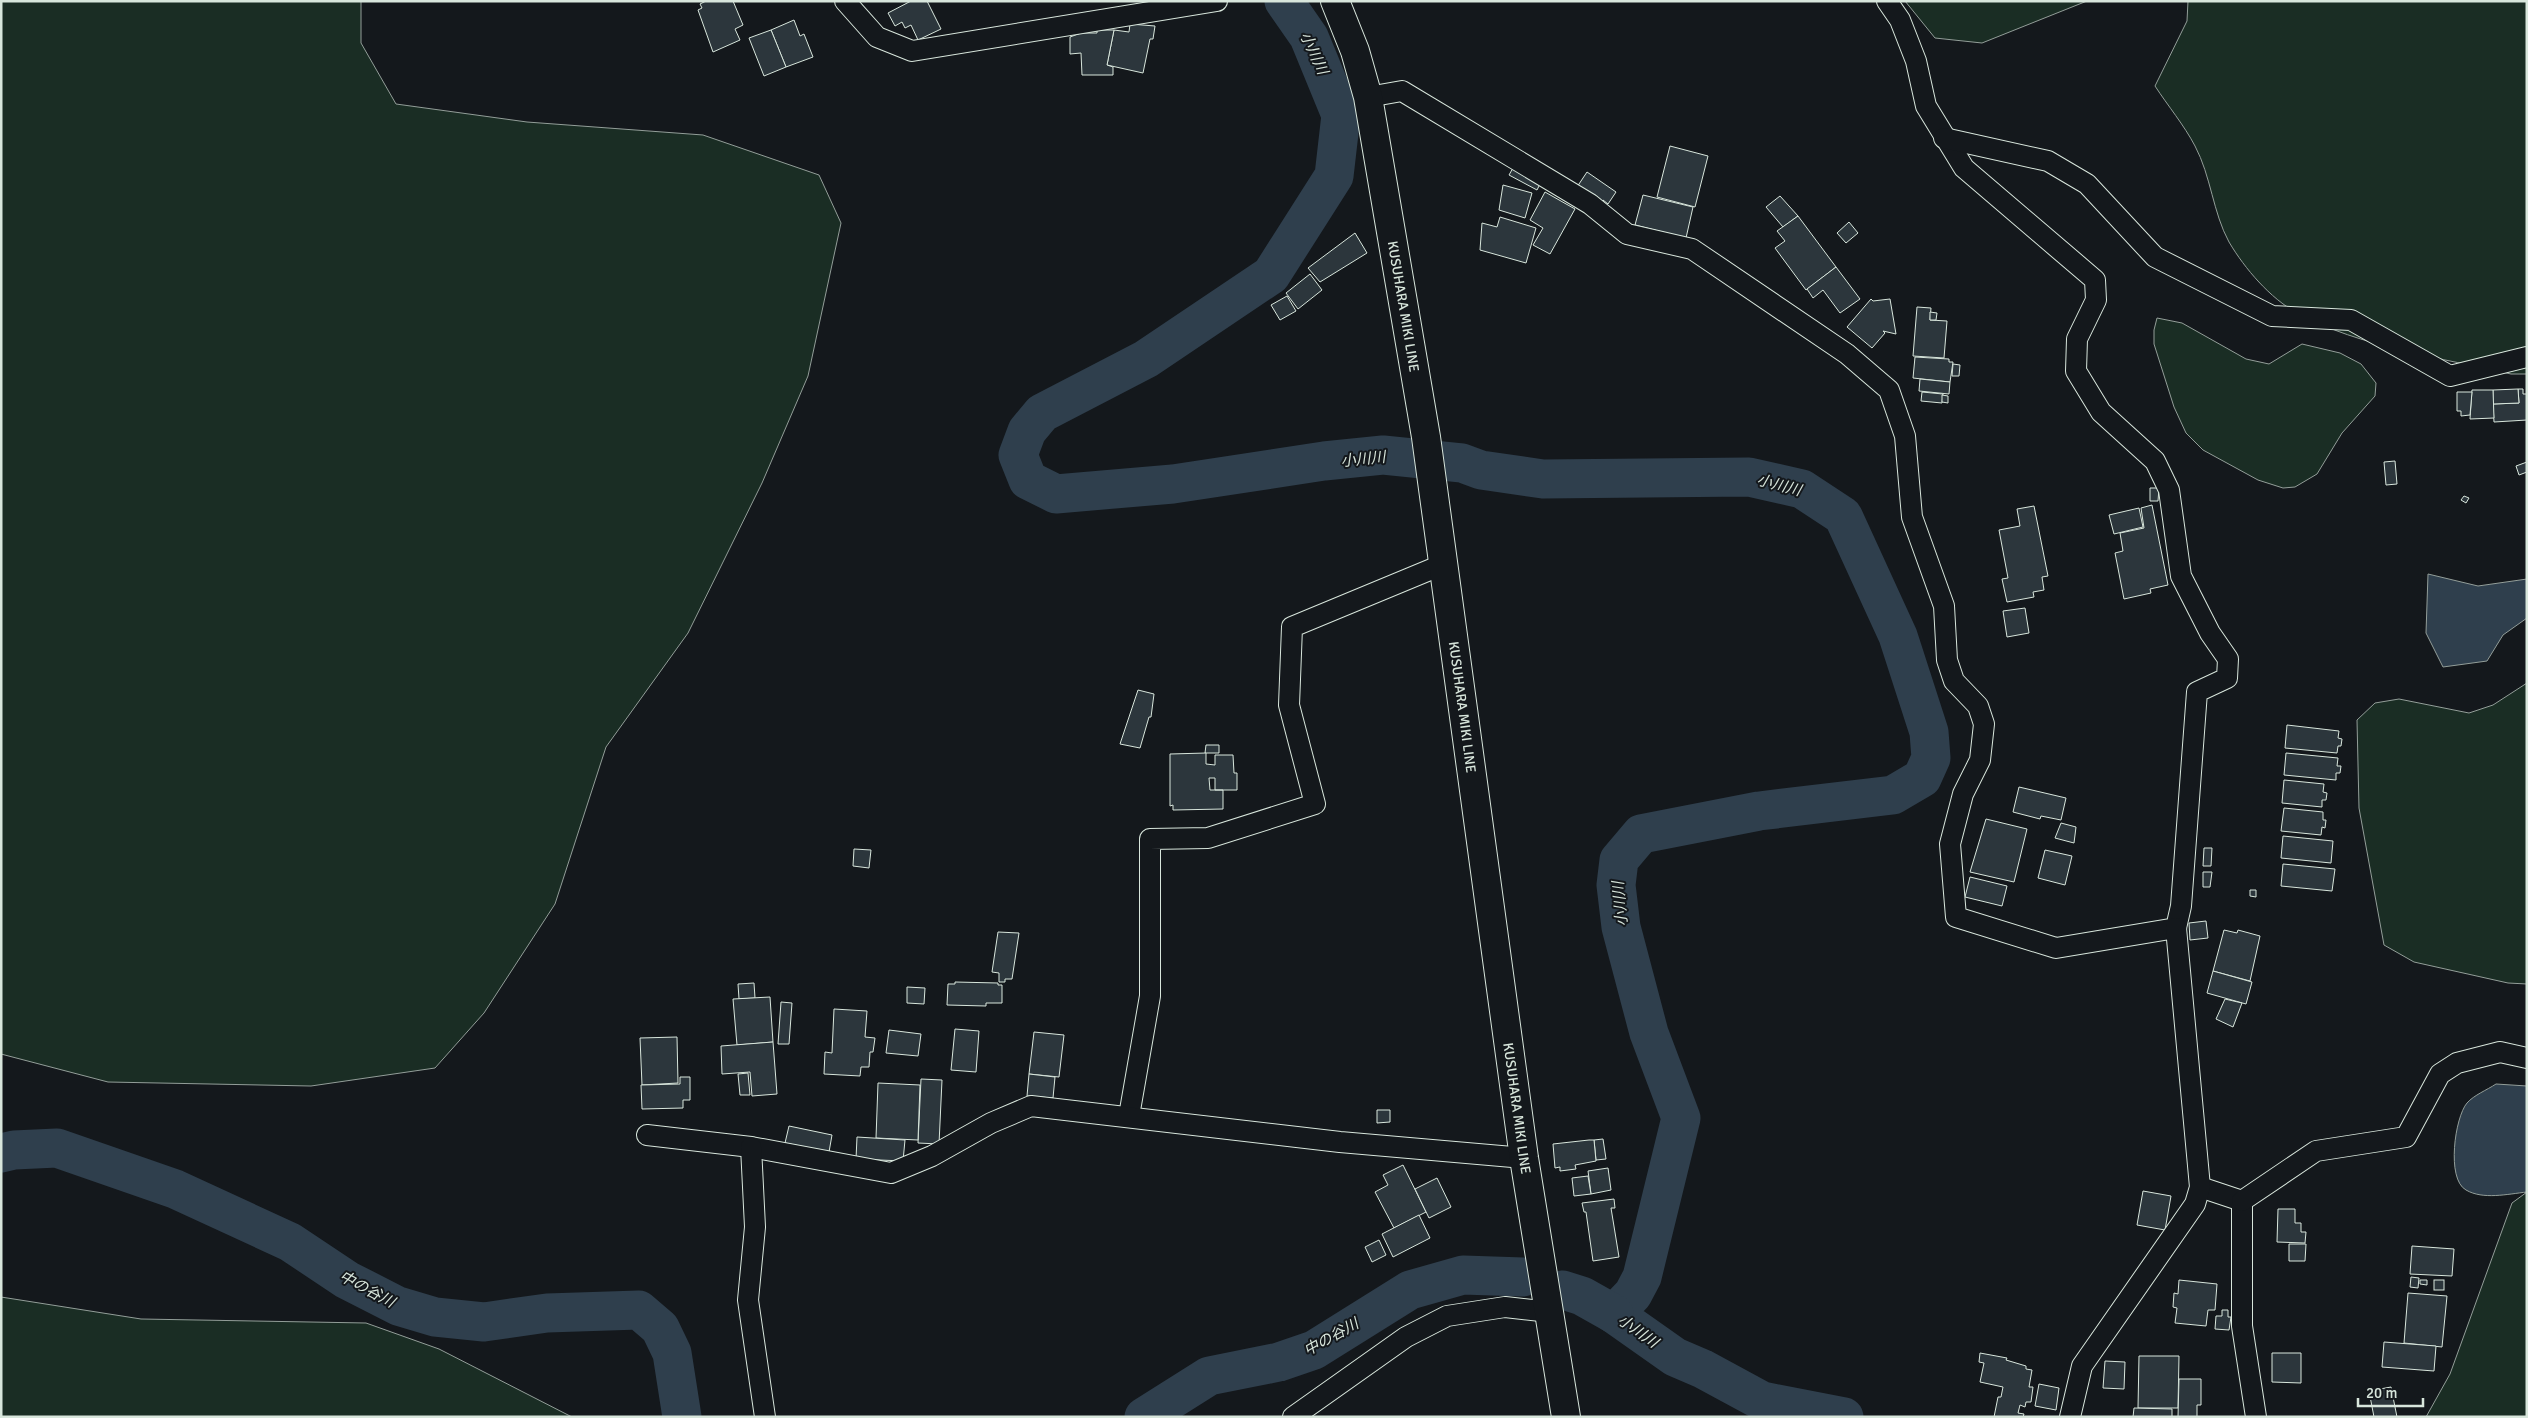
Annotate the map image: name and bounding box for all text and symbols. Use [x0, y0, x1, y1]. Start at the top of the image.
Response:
water label: 小川川 [1296, 29, 1333, 79]
street label: KUSUHARA MIKI LINE [1384, 240, 1423, 373]
water label: 小川川 [1340, 447, 1388, 470]
water label: 小川川 [1755, 470, 1805, 500]
street label: KUSUHARA MIKI LINE [1445, 640, 1480, 774]
water label: 小川川 [1609, 879, 1631, 927]
street label: KUSUHARA MIKI LINE [1499, 1041, 1534, 1175]
water label: 中の谷川 [336, 1267, 399, 1312]
water label: 小川川 [1614, 1311, 1663, 1352]
water label: 中の谷川 [1300, 1314, 1363, 1359]
scale bar [2358, 1376, 2423, 1408]
text: 20 m [2366, 1384, 2397, 1402]

